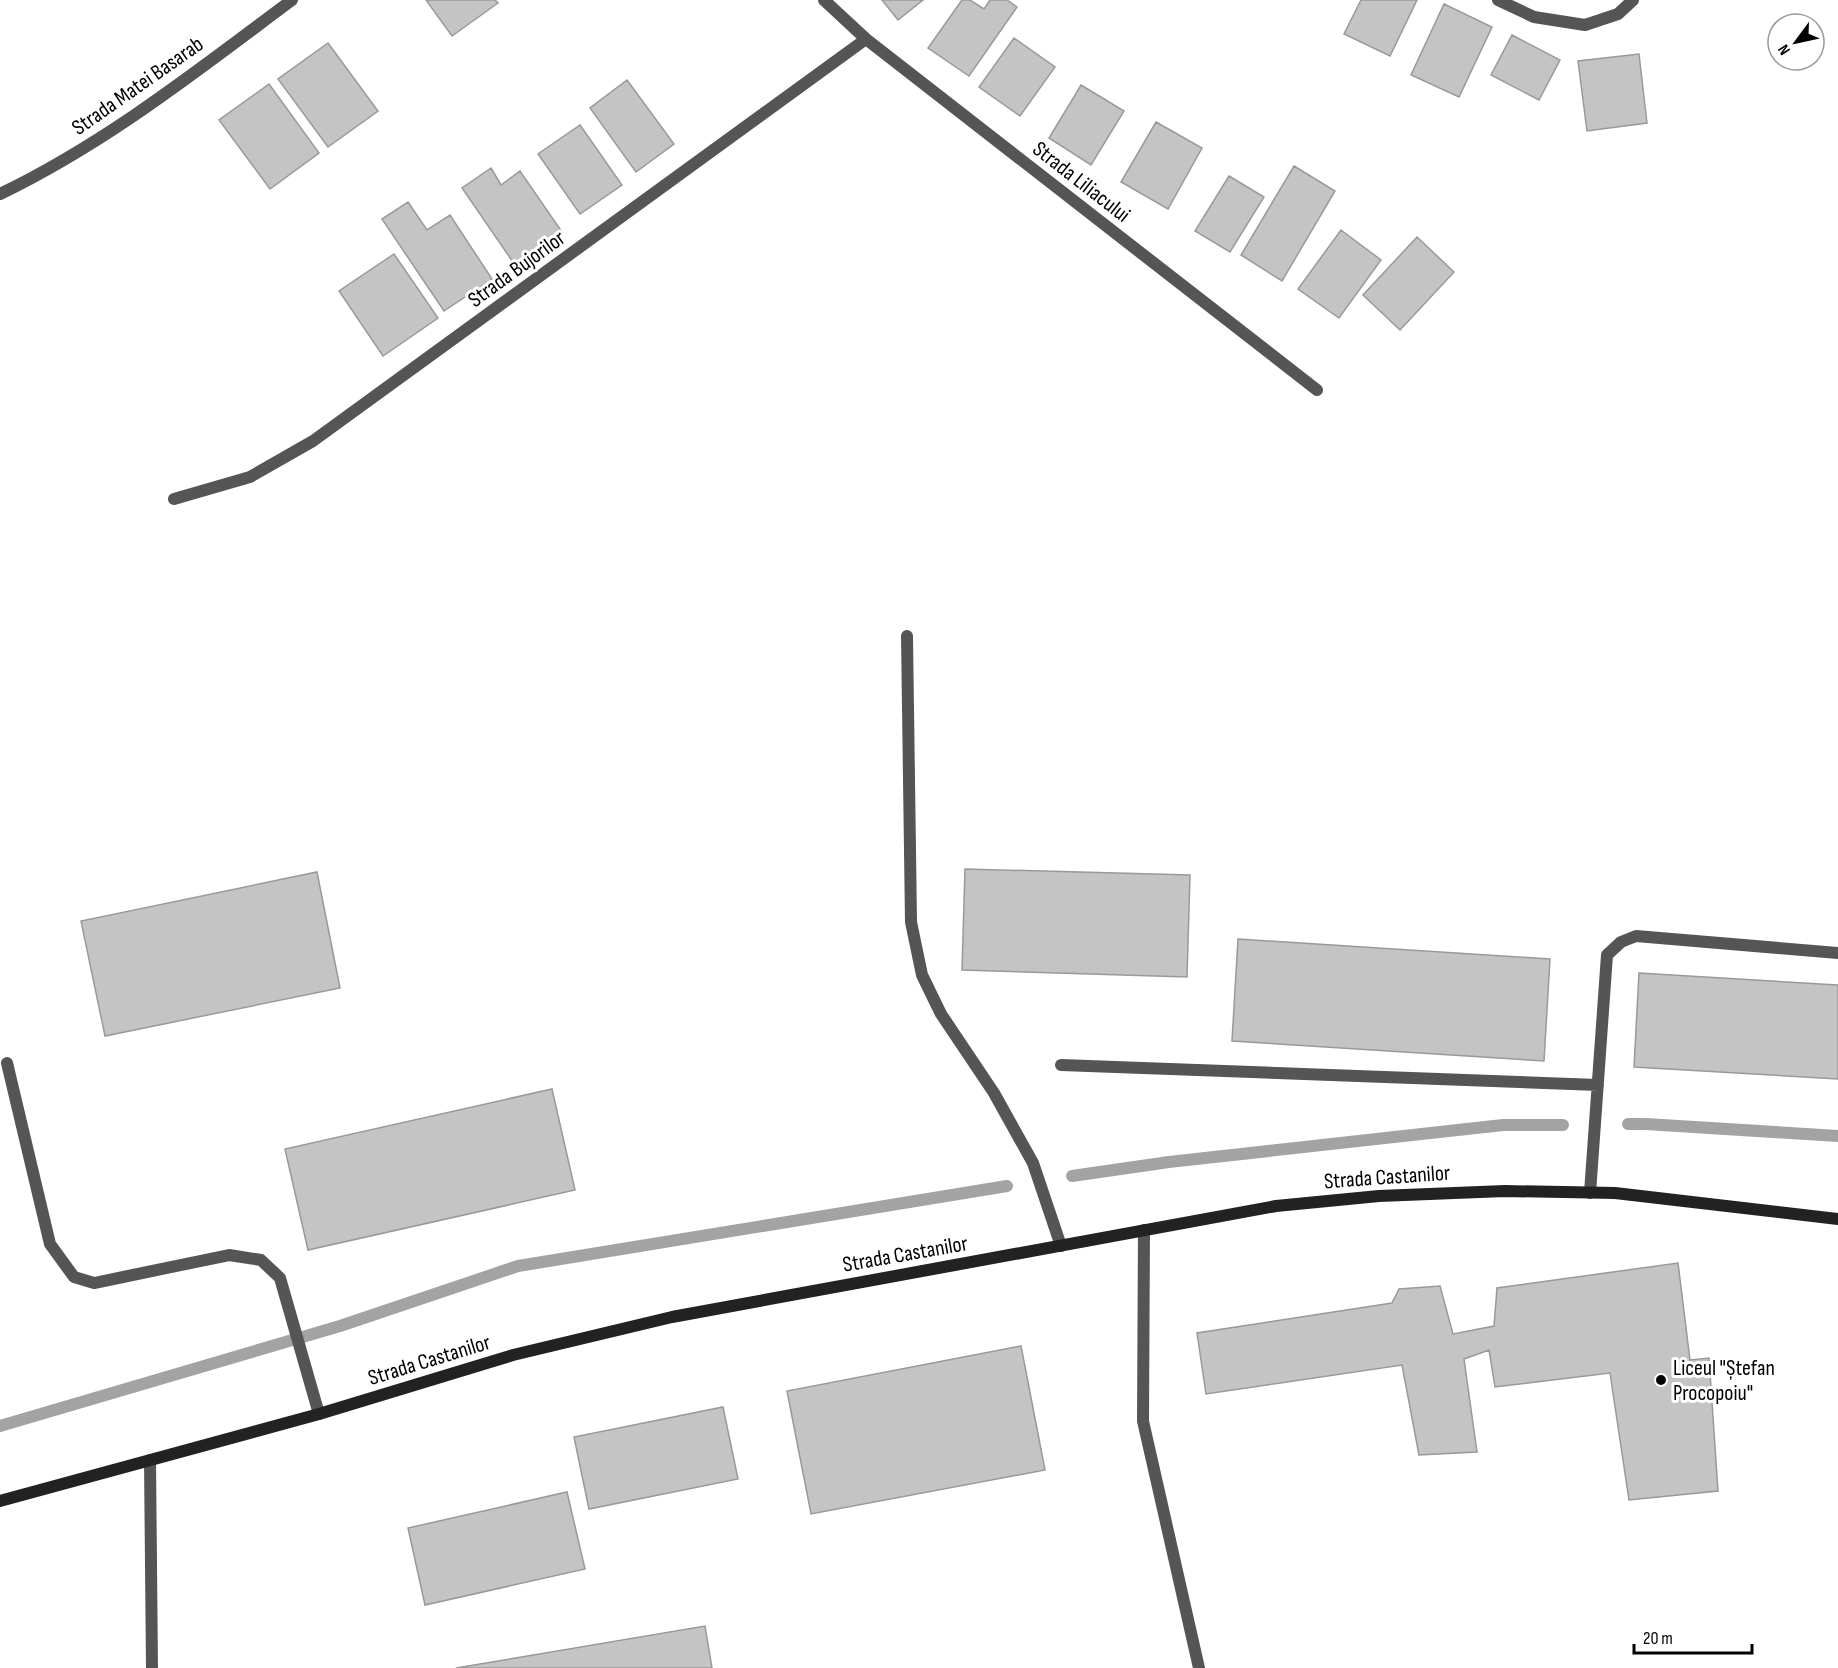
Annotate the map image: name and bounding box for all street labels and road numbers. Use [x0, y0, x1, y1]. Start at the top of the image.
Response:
street label: Strada Matei Basarab [67, 31, 209, 142]
street label: Strada Liliacului [1027, 136, 1135, 229]
street label: Strada Bujorilor [463, 225, 571, 314]
street label: Strada Castanilor [1323, 1160, 1451, 1195]
street label: Strada Castanilor [841, 1230, 970, 1279]
street label: Strada Castanilor [365, 1329, 494, 1392]

